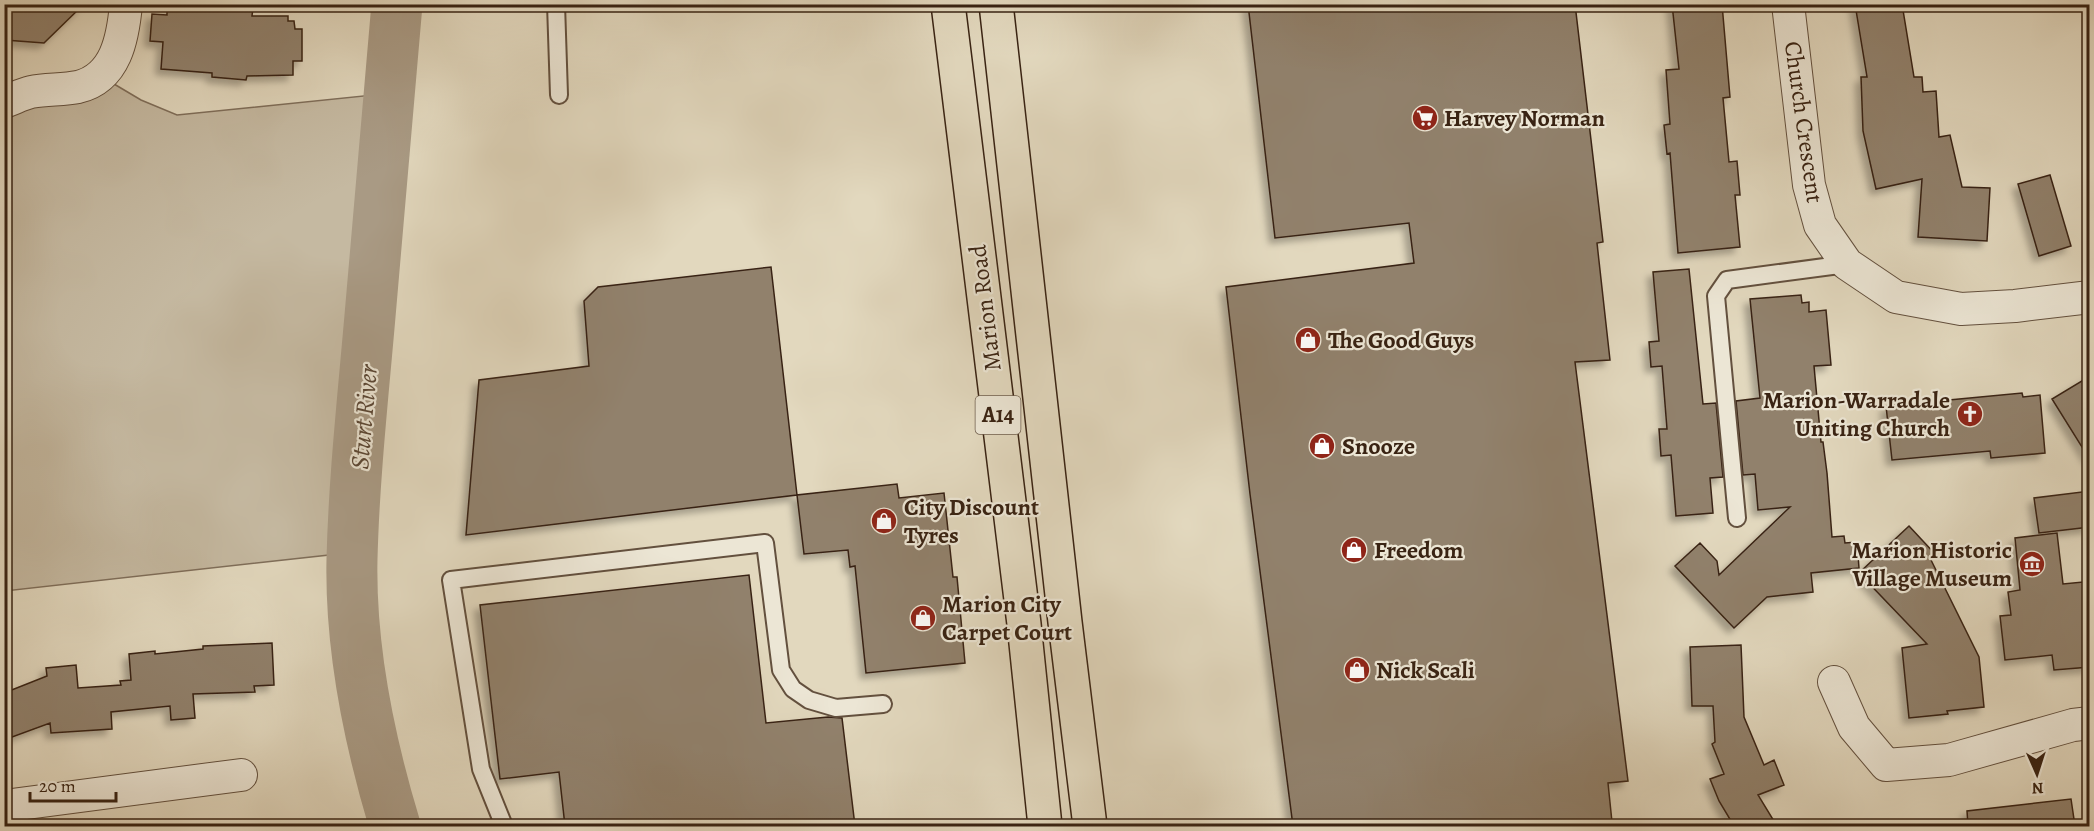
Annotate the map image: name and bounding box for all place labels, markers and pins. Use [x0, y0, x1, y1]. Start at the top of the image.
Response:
place label: Harvey Norman [1444, 102, 1606, 134]
supermarket icon: Harvey Norman [1410, 103, 1440, 133]
place label: The Good Guys [1328, 324, 1474, 356]
shop icon: The Good Guys [1293, 325, 1323, 355]
place label: Marion-Warradale Uniting Church [1763, 384, 1950, 444]
church icon: Marion-Warradale Uniting Church [1955, 399, 1985, 429]
place label: Snooze [1342, 430, 1415, 462]
shop icon: Snooze [1307, 431, 1337, 461]
place label: City Discount Tyres [904, 491, 1039, 551]
shop icon: City Discount Tyres [869, 506, 899, 536]
place label: Freedom [1374, 534, 1463, 566]
place label: Marion Historic Village Museum [1851, 534, 2012, 594]
shop icon: Freedom [1339, 535, 1369, 565]
museum icon: Marion Historic Village Museum [2017, 549, 2047, 579]
place label: Marion City Carpet Court [942, 588, 1072, 648]
shop icon: Marion City Carpet Court [908, 603, 938, 633]
place label: Nick Scali [1376, 654, 1475, 686]
shop icon: Nick Scali [1342, 655, 1372, 685]

